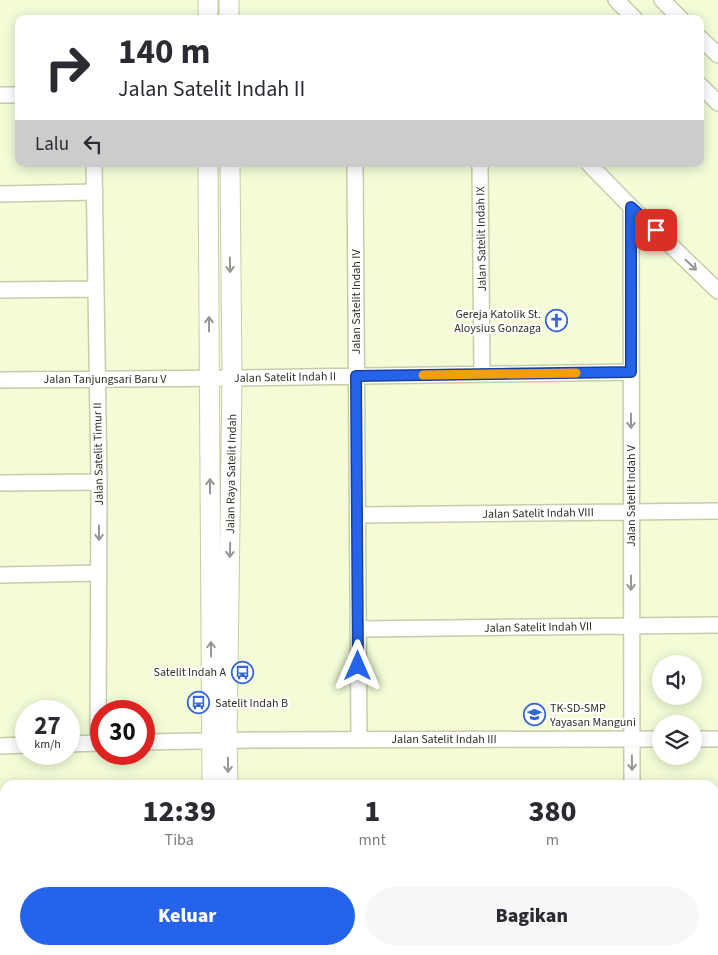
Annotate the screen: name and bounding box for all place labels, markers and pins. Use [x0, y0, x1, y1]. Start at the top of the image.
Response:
pin [635, 209, 677, 251]
place label: Gereja Katolik St. Aloysius Gonzaga [454, 306, 541, 337]
church icon: Gereja Katolik St. Aloysius Gonzaga [545, 309, 569, 333]
bus stop icon: Satelit Indah A [230, 660, 254, 684]
place label: Satelit Indah A [154, 664, 226, 681]
bus stop icon: Satelit Indah B [187, 691, 211, 715]
place label: Satelit Indah B [215, 695, 288, 712]
place label: TK-SD-SMP Yayasan Manguni [549, 700, 636, 731]
school or university icon: TK-SD-SMP Yayasan Manguni [522, 703, 546, 727]

